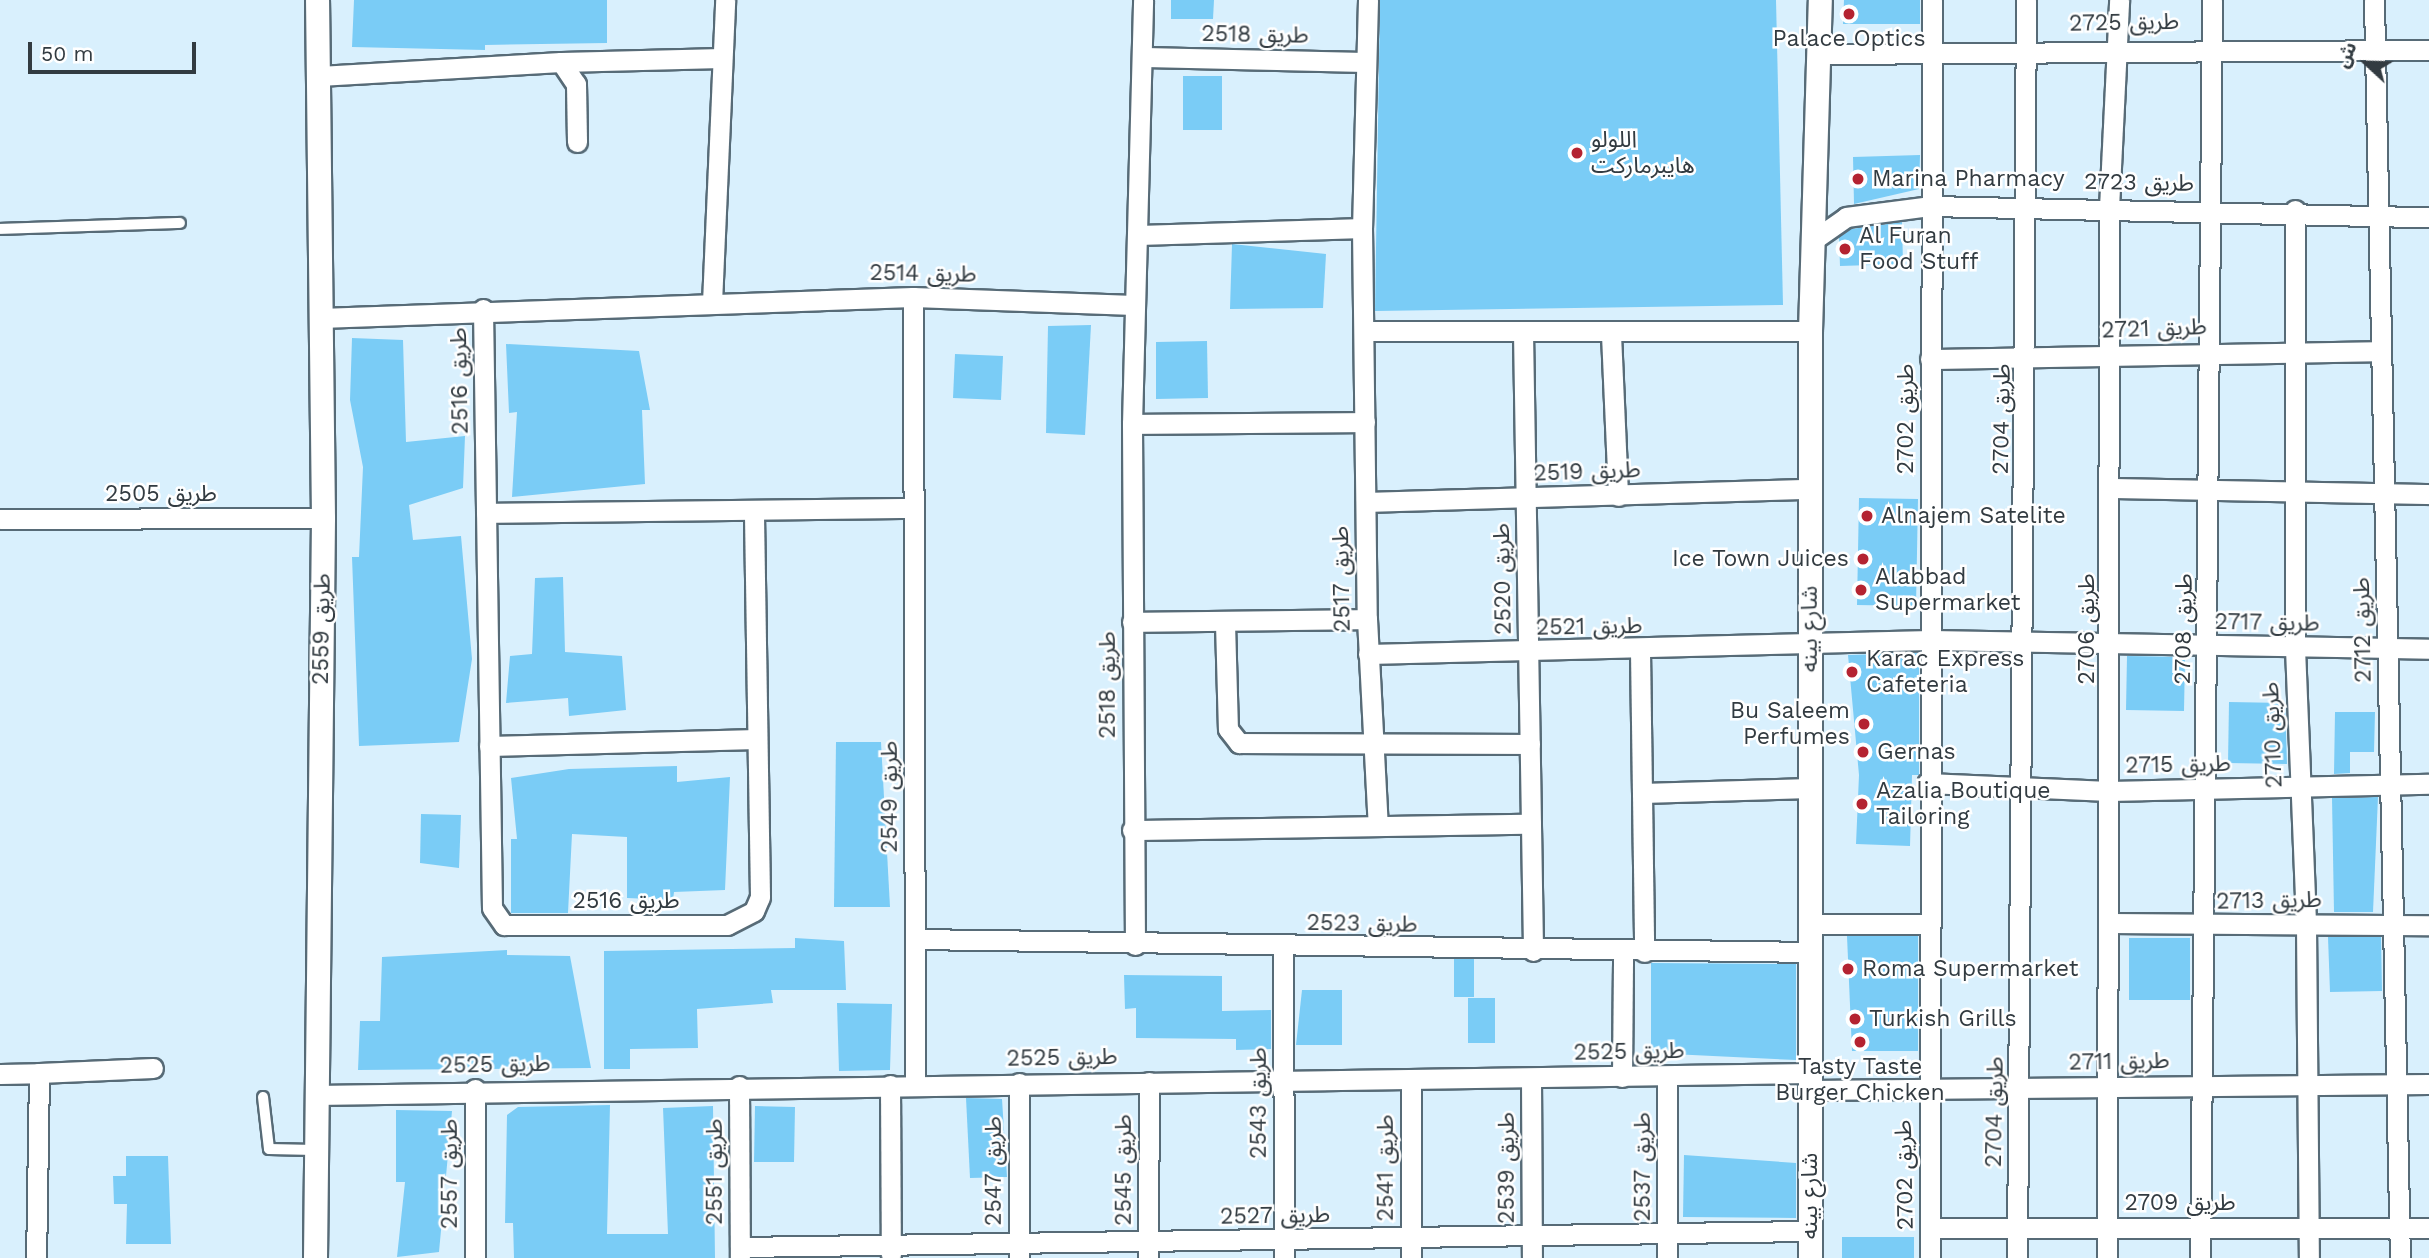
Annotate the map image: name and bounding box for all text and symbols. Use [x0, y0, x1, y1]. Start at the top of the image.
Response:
marker: Palace Optics [1841, 6, 1857, 22]
street label: طريق 2725 [2069, 8, 2179, 38]
street label: طريق 2518 [1201, 20, 1309, 50]
place label: Palace Optics [1772, 25, 1926, 53]
scale bar [32, 28, 200, 72]
north arrow [2331, 28, 2401, 98]
text: ش [2331, 39, 2362, 71]
text: 50 m [41, 41, 93, 66]
place label: اللولو هايبرماركت [1591, 126, 1695, 180]
marker: اللولو هايبرماركت [1569, 145, 1585, 161]
place label: Marina Pharmacy [1872, 165, 2065, 193]
street label: طريق 2723 [2084, 168, 2194, 198]
marker: Marina Pharmacy [1850, 171, 1866, 187]
place label: Al Furan Food Stuff [1859, 222, 1978, 276]
marker: Al Furan Food Stuff [1837, 241, 1853, 257]
street label: طريق 2514 [869, 259, 977, 289]
street label: طريق 2721 [2101, 313, 2207, 345]
street label: طريق 2516 [445, 327, 475, 435]
street label: طريق 2704 [1987, 363, 2017, 475]
street label: طريق 2702 [1892, 364, 1920, 474]
street label: طريق 2519 [1533, 456, 1641, 488]
street label: طريق 2505 [105, 480, 217, 508]
place label: Alnajem Satelite [1881, 502, 2066, 530]
marker: Alnajem Satelite [1859, 508, 1875, 524]
street label: طريق 2520 [1488, 523, 1518, 635]
street label: طريق 2517 [1327, 526, 1357, 632]
place label: Ice Town Juices [1671, 545, 1849, 573]
marker: Ice Town Juices [1855, 551, 1871, 567]
place label: Alabbad Supermarket [1875, 563, 2020, 617]
street label: طريق 2559 [307, 573, 337, 685]
street label: طريق 2708 [2169, 573, 2199, 685]
street label: طريق 2706 [2073, 574, 2101, 684]
street label: طريق 2712 [2348, 577, 2378, 683]
marker: Alabbad Supermarket [1853, 582, 1869, 598]
street label: شارع بينه [1796, 586, 1824, 672]
street label: طريق 2717 [2214, 608, 2320, 638]
street label: طريق 2521 [1536, 612, 1642, 642]
street label: طريق 2518 [1094, 631, 1122, 739]
place label: Karac Express Cafeteria [1866, 645, 2024, 699]
marker: Karac Express Cafeteria [1844, 664, 1860, 680]
street label: طريق 2710 [2257, 681, 2289, 789]
place label: Bu Saleem Perfumes [1730, 697, 1850, 751]
marker: Bu Saleem Perfumes [1856, 716, 1872, 732]
place label: Gernas [1877, 738, 1956, 766]
street label: طريق 2549 [876, 741, 904, 853]
marker: Gernas [1855, 744, 1871, 760]
street label: طريق 2715 [2125, 750, 2231, 780]
place label: Azalia Boutique Tailoring [1876, 777, 2051, 831]
marker: Azalia Boutique Tailoring [1854, 796, 1870, 812]
street label: طريق 2713 [2216, 886, 2322, 916]
street label: طريق 2516 [572, 887, 680, 915]
street label: طريق 2523 [1306, 909, 1418, 939]
place label: Roma Supermarket [1862, 955, 2079, 983]
marker: Roma Supermarket [1840, 961, 1856, 977]
place label: Turkish Grills [1869, 1005, 2017, 1033]
marker: Turkish Grills [1847, 1011, 1863, 1027]
marker: Tasty Taste Burger Chicken [1852, 1034, 1868, 1050]
street label: طريق 2525 [1573, 1037, 1685, 1067]
street label: طريق 2525 [1006, 1043, 1118, 1073]
street label: طريق 2543 [1245, 1047, 1273, 1159]
street label: طريق 2711 [2068, 1047, 2170, 1077]
street label: طريق 2525 [439, 1050, 551, 1080]
place label: Tasty Taste Burger Chicken [1775, 1053, 1945, 1107]
street label: طريق 2704 [1980, 1056, 2010, 1168]
street label: طريق 2539 [1493, 1112, 1521, 1224]
street label: طريق 2537 [1629, 1112, 1657, 1222]
street label: طريق 2545 [1110, 1114, 1138, 1226]
street label: طريق 2541 [1372, 1115, 1400, 1221]
street label: طريق 2547 [980, 1116, 1008, 1226]
street label: طريق 2557 [436, 1119, 464, 1229]
street label: طريق 2551 [701, 1119, 729, 1225]
street label: طريق 2702 [1890, 1120, 1920, 1230]
street label: شارع بينه [1796, 1153, 1824, 1239]
street label: طريق 2709 [2124, 1189, 2236, 1217]
street label: طريق 2527 [1220, 1201, 1330, 1231]

